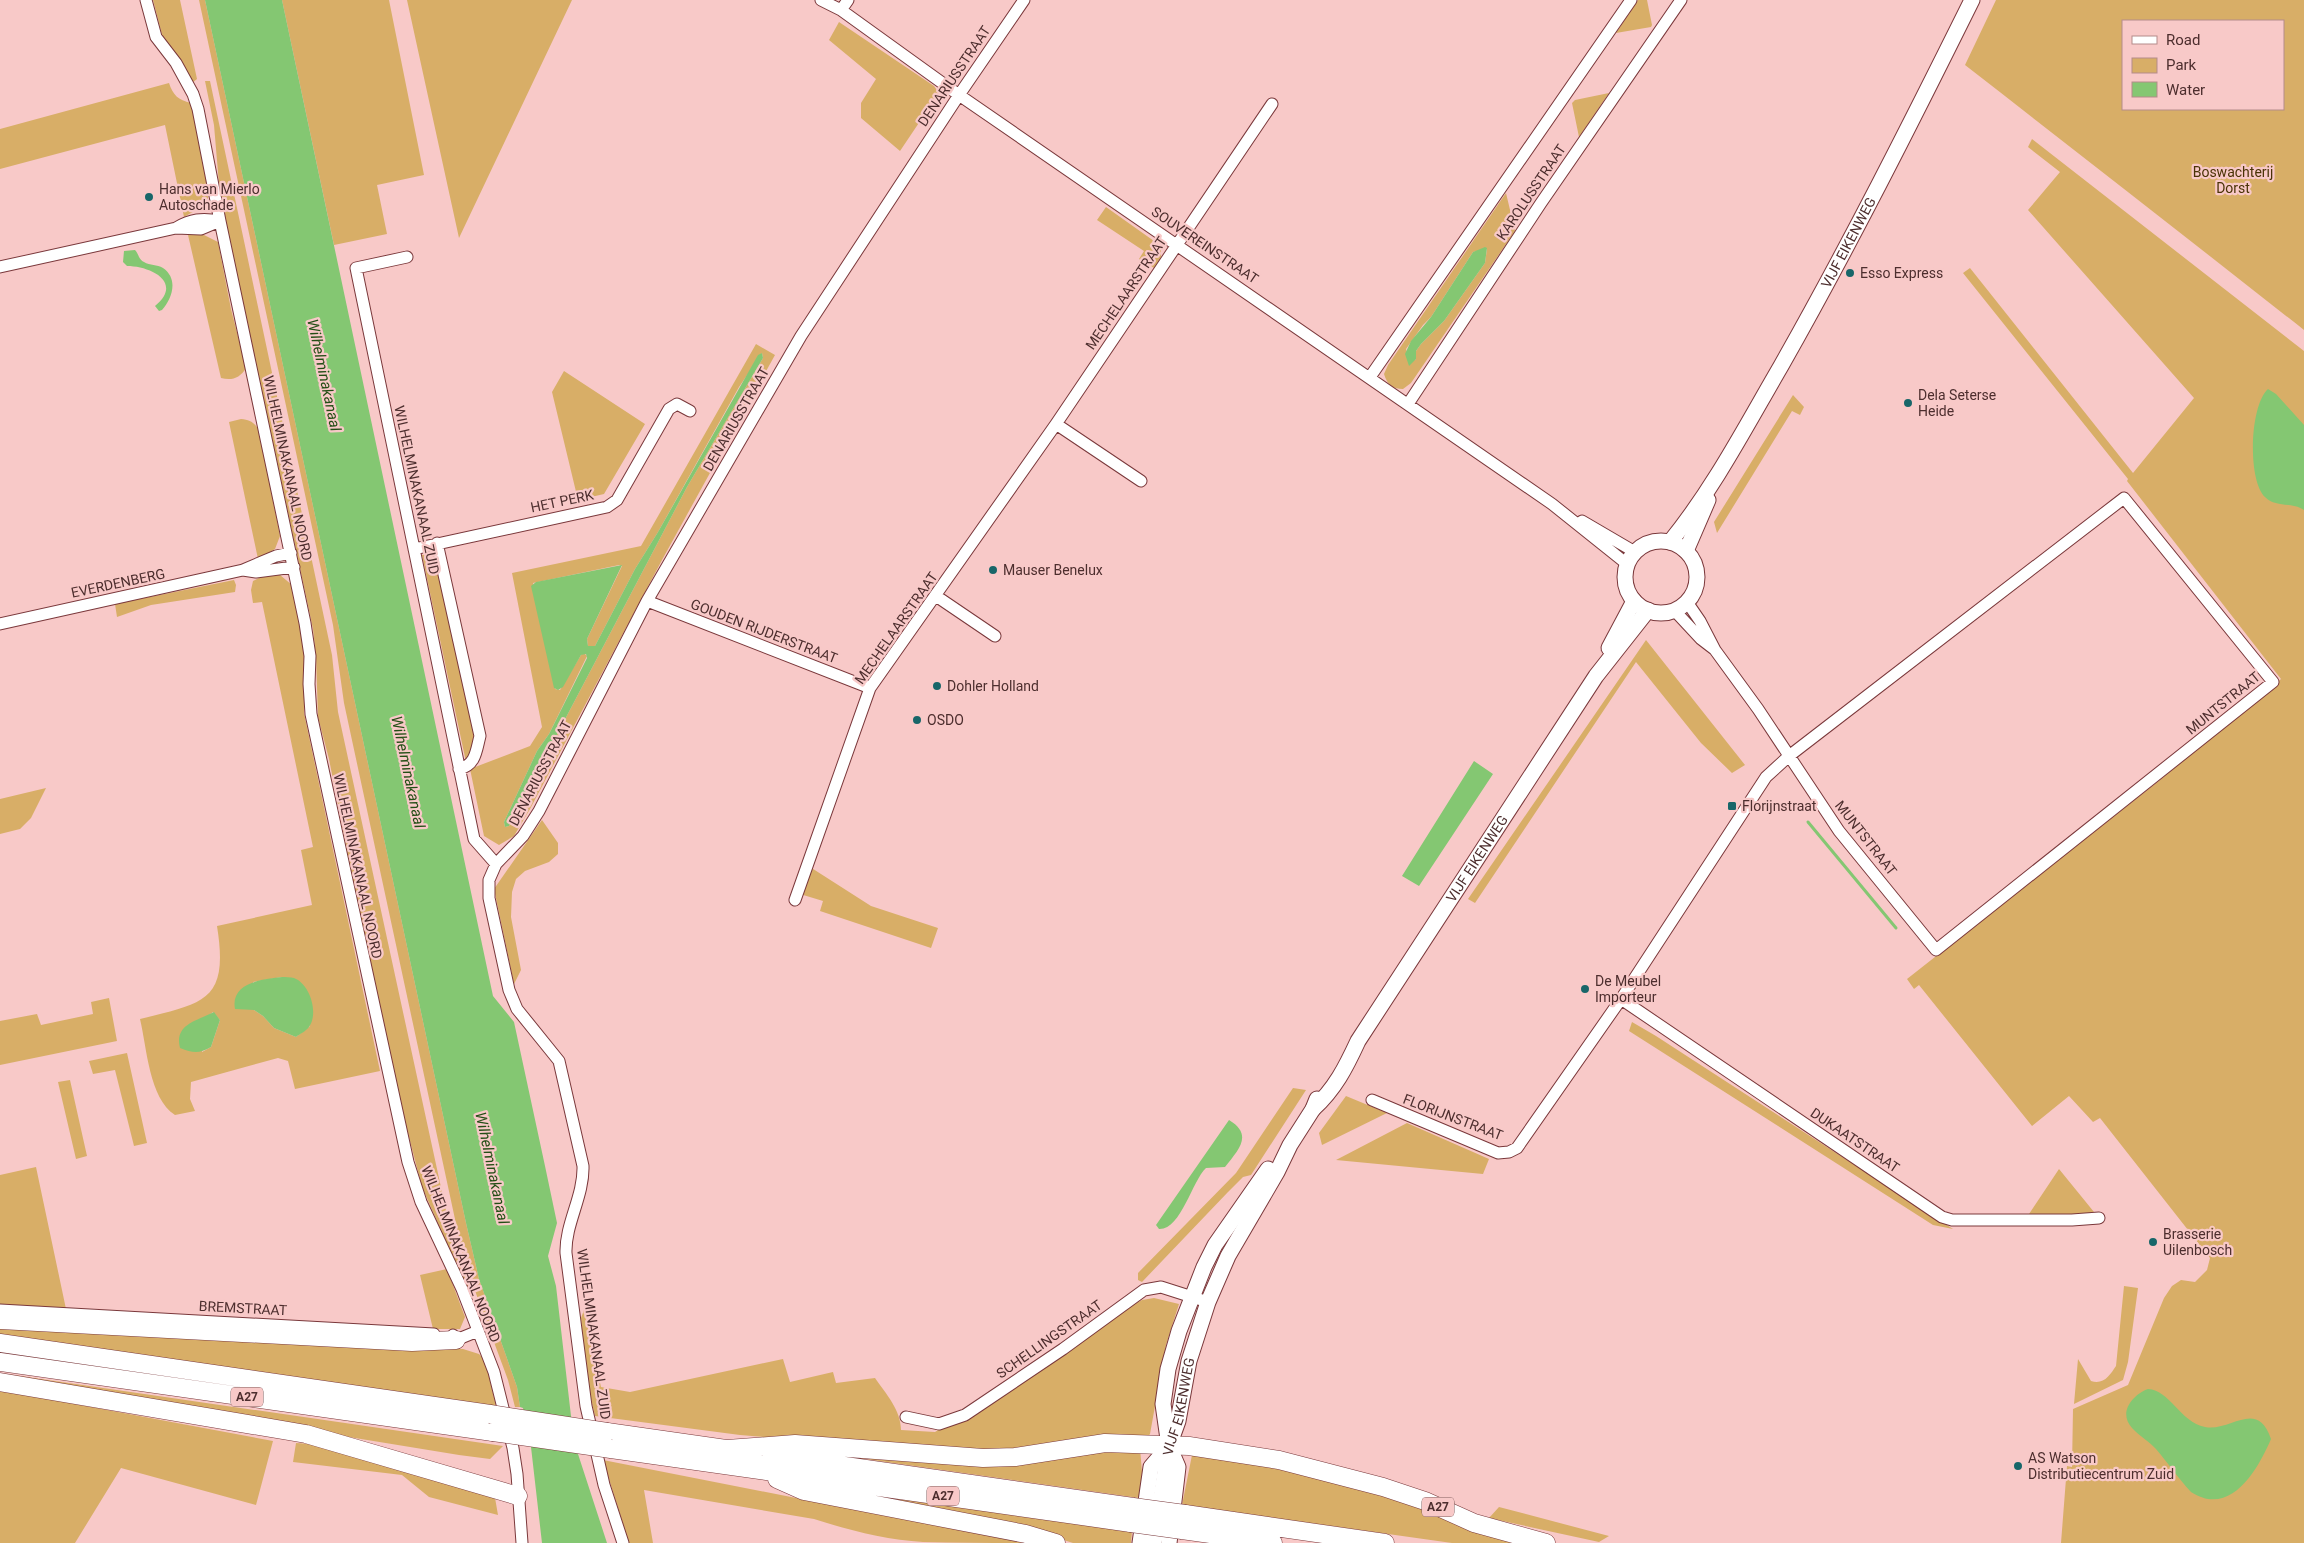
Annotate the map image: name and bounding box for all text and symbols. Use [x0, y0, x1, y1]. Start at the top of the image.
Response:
legend [2122, 20, 2284, 110]
street label: DENARIUSSTRAAT [915, 22, 994, 129]
text: Road [2166, 31, 2200, 49]
text: Park [2166, 56, 2197, 74]
text: Water [2166, 81, 2205, 99]
street label: KAROLUSSTRAAT [1493, 141, 1569, 243]
park label: Boswachterij Dorst [2193, 164, 2273, 196]
place label: Hans van Mierlo Autoschade [159, 181, 260, 213]
marker: Hans van Mierlo Autoschade [143, 191, 155, 203]
street label: VIJF EIKENWEG [1818, 195, 1879, 291]
street label: SOUVEREINSTRAAT [1149, 203, 1262, 287]
street label: MECHELAARSTRAAT [1082, 233, 1170, 353]
place label: Esso Express [1860, 265, 1943, 281]
marker: Esso Express [1844, 267, 1856, 279]
water label: Wilhelminakanaal [303, 317, 345, 433]
street label: DENARIUSSTRAAT [700, 364, 773, 474]
street label: WILHELMINAKANAAL NOORD [261, 374, 315, 562]
place label: Dela Seterse Heide [1918, 387, 1996, 419]
marker: Dela Seterse Heide [1902, 397, 1914, 409]
street label: WILHELMINAKANAAL ZUID [391, 404, 443, 576]
street label: HET PERK [529, 486, 595, 515]
place label: Mauser Benelux [1003, 562, 1103, 578]
marker: Mauser Benelux [987, 564, 999, 576]
street label: EVERDENBERG [70, 565, 166, 601]
street label: MECHELAARSTRAAT [851, 568, 941, 687]
street label: GOUDEN RIJDERSTRAAT [688, 596, 840, 667]
street label: MUNTSTRAAT [2183, 668, 2264, 738]
place label: Dohler Holland [947, 678, 1039, 694]
marker: Dohler Holland [931, 680, 943, 692]
place label: OSDO [927, 712, 964, 728]
water label: Wilhelminakanaal [387, 714, 429, 830]
marker: OSDO [911, 714, 923, 726]
street label: DENARIUSSTRAAT [505, 717, 575, 829]
street label: WILHELMINAKANAAL NOORD [331, 772, 385, 960]
street label: MUNTSTRAAT [1832, 797, 1901, 879]
place label: Florijnstraat [1742, 798, 1817, 814]
marker: Florijnstraat [1726, 800, 1738, 812]
street label: VIJF EIKENWEG [1443, 812, 1511, 905]
place label: De Meubel Importeur [1595, 973, 1661, 1005]
marker: De Meubel Importeur [1579, 983, 1591, 995]
street label: FLORIJNSTRAAT [1401, 1091, 1506, 1144]
street label: DUKAATSTRAAT [1808, 1104, 1903, 1176]
water label: Wilhelminakanaal [471, 1110, 513, 1226]
street label: WILHELMINAKANAAL NOORD [418, 1163, 504, 1345]
place label: Brasserie Uilenbosch [2163, 1226, 2232, 1258]
marker: Brasserie Uilenbosch [2147, 1236, 2159, 1248]
street label: WILHELMINAKANAAL ZUID [574, 1248, 614, 1420]
street label: SCHELLINGSTRAAT [993, 1296, 1105, 1381]
street label: BREMSTRAAT [198, 1298, 288, 1318]
street label: VIJF EIKENWEG [1160, 1356, 1197, 1456]
road number: A27 [231, 1388, 263, 1406]
place label: AS Watson Distributiecentrum Zuid [2028, 1450, 2174, 1482]
marker: AS Watson Distributiecentrum Zuid [2012, 1460, 2024, 1472]
road number: A27 [927, 1486, 959, 1505]
road number: A27 [1422, 1498, 1454, 1516]

